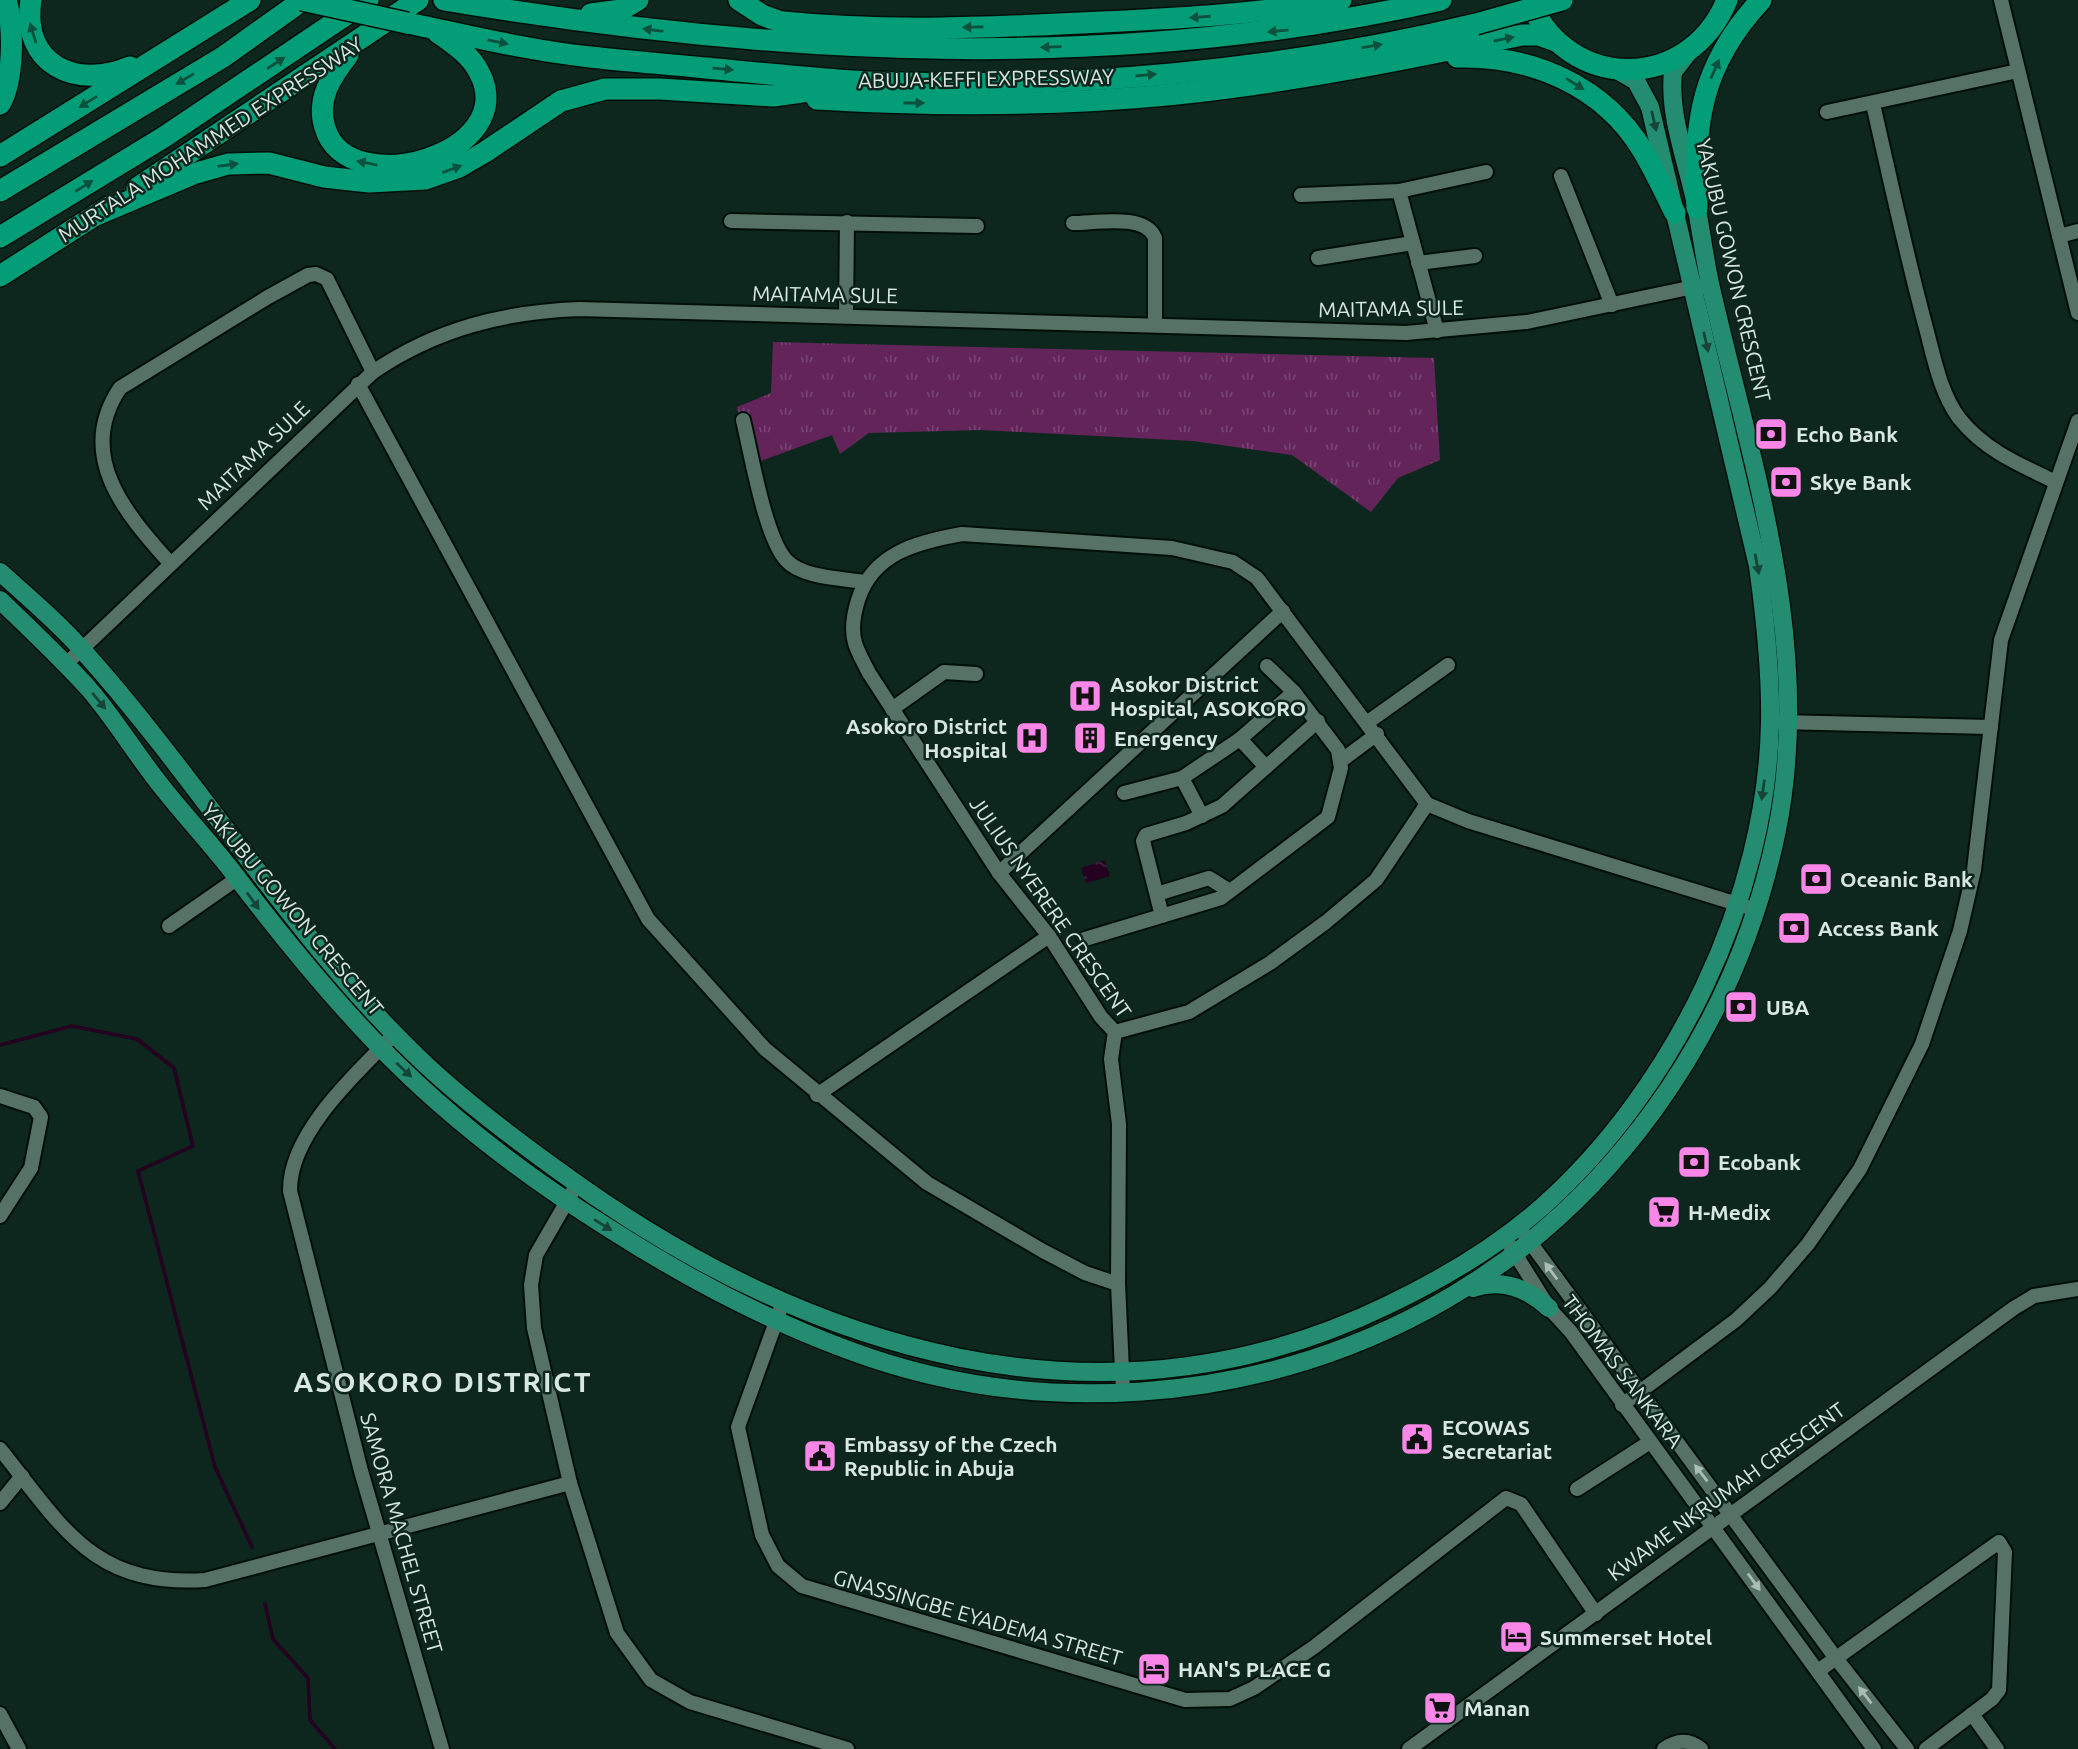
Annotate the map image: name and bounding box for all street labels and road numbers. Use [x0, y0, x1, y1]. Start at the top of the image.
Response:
street label: MURTALA MOHAMMED EXPRESSWAY [53, 31, 367, 247]
street label: ABUJA-KEFFI EXPRESSWAY [858, 64, 1114, 92]
street label: YAKUBU GOWON CRESCENT [1692, 136, 1776, 404]
street label: MAITAMA SULE [752, 281, 898, 307]
street label: MAITAMA SULE [1318, 295, 1464, 321]
street label: MAITAMA SULE [192, 396, 314, 514]
street label: JULIUS NYERERE CRESCENT [965, 792, 1137, 1022]
street label: YAKUBU GOWON CRESCENT [197, 798, 389, 1020]
street label: THOMAS SANKARA [1558, 1290, 1688, 1452]
street label: KWAME NKRUMAH CRESCENT [1603, 1397, 1850, 1585]
street label: SAMORA MACHEL STREET [356, 1410, 448, 1656]
street label: GNASSINGBE EYADEMA STREET [831, 1564, 1126, 1670]

